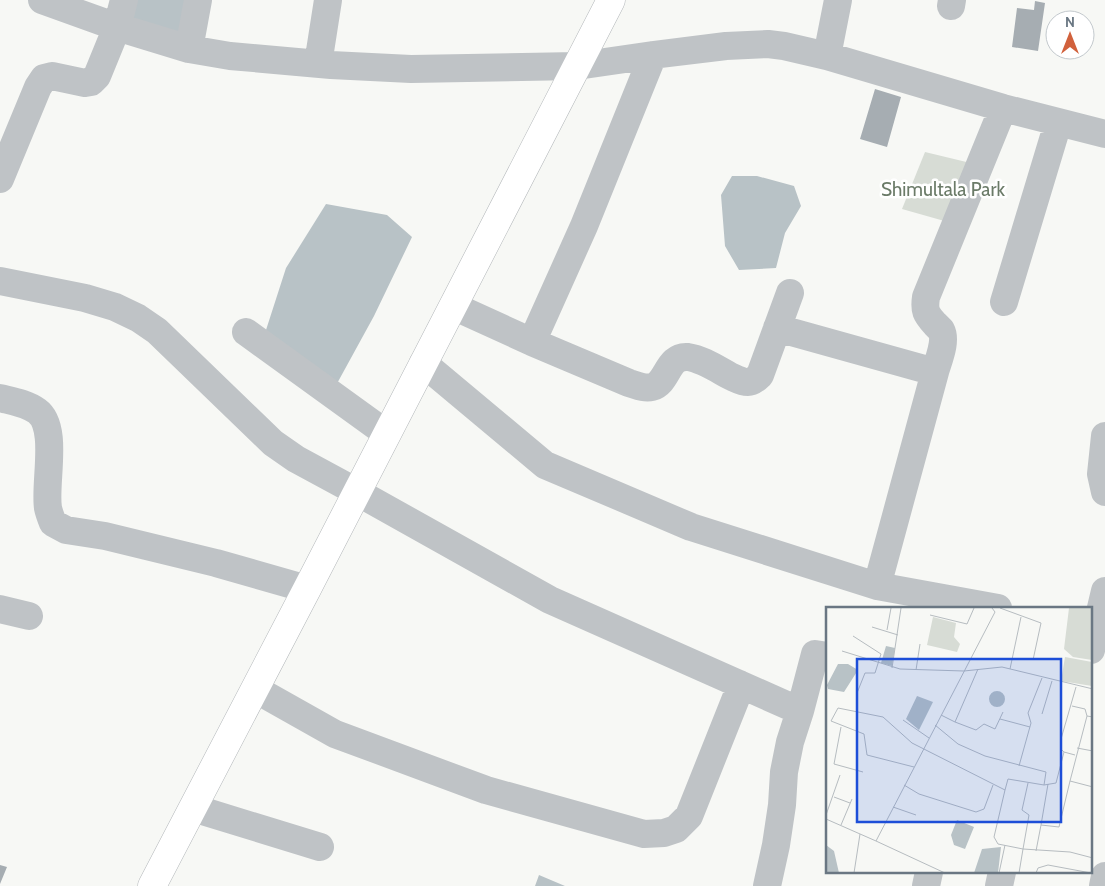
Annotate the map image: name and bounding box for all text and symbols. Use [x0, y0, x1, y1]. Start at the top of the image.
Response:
north arrow [1045, 10, 1095, 60]
text: N [1065, 13, 1075, 31]
park label: Shimultala Park [881, 178, 1005, 201]
inset map [826, 607, 1092, 874]

